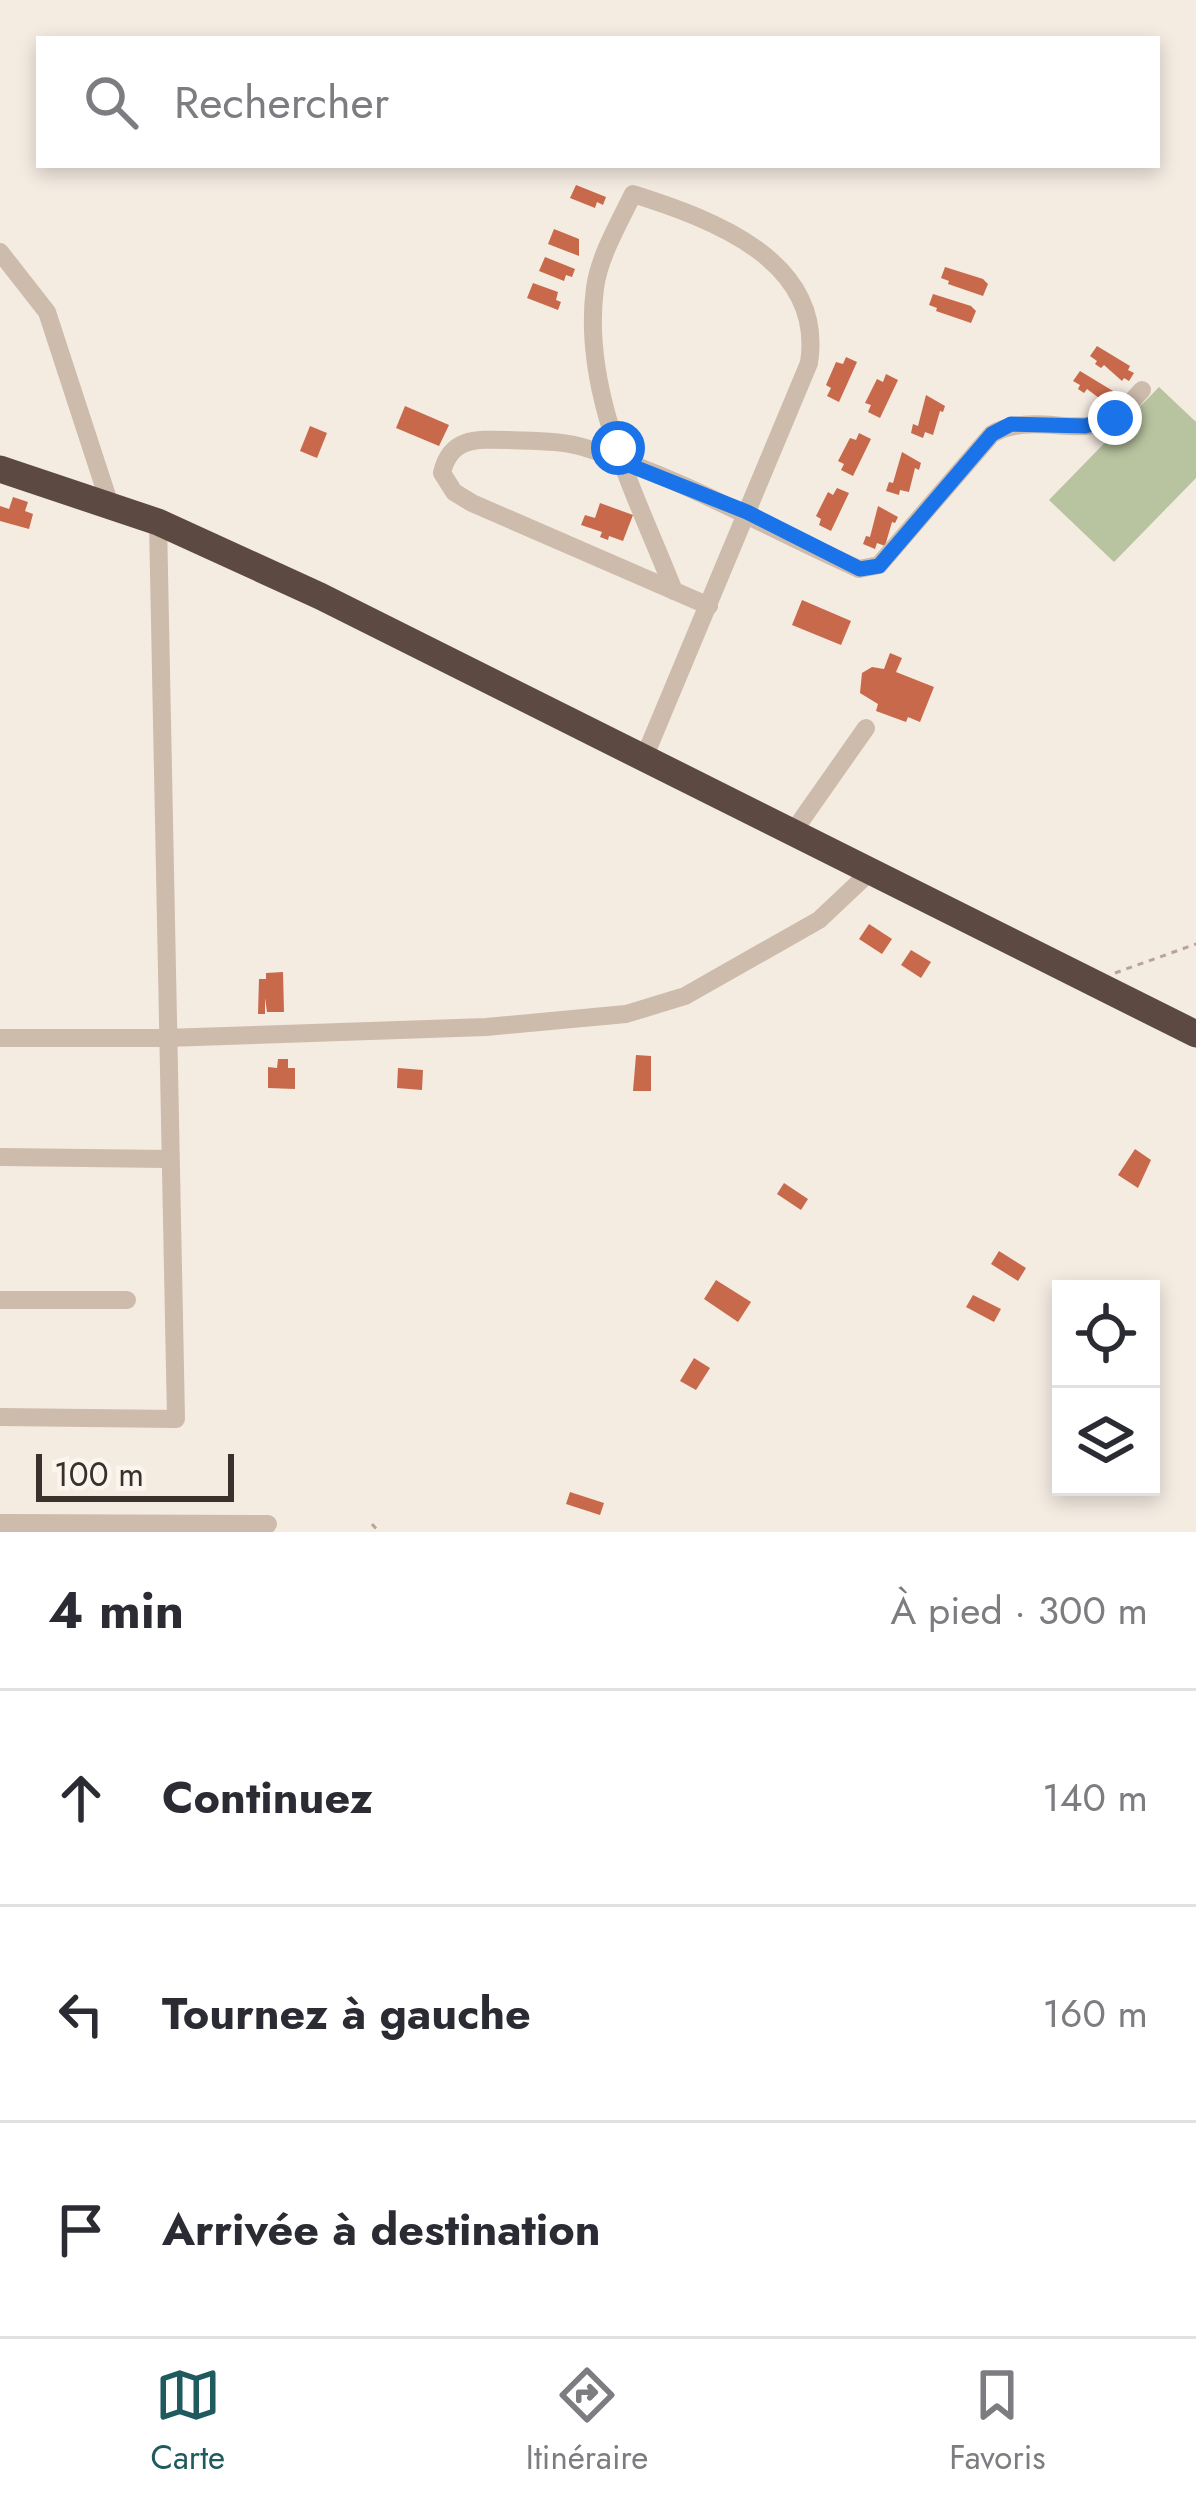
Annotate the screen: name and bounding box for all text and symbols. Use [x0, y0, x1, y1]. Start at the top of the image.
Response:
search box [36, 36, 1160, 168]
icon: search [78, 69, 144, 135]
text: Rechercher [174, 70, 389, 135]
route end [1088, 391, 1142, 445]
route start [591, 421, 645, 475]
map controls [1052, 1280, 1160, 1496]
button: locate [1052, 1280, 1160, 1388]
button: layers [1052, 1388, 1160, 1496]
scale bar [36, 1448, 234, 1501]
text: 100 m [54, 1451, 144, 1498]
text: 4 min [48, 1573, 184, 1647]
text: À pied · 300 m [891, 1582, 1148, 1639]
icon: ahead [48, 1765, 114, 1831]
text: Continuez [162, 1765, 373, 1830]
text: 140 m [1042, 1769, 1148, 1826]
icon: left [48, 1981, 114, 2047]
text: Tournez à gauche [162, 1981, 531, 2046]
text: 160 m [1042, 1985, 1148, 2042]
icon: arrive [48, 2197, 114, 2263]
text: Arrivée à destination [162, 2197, 601, 2262]
tab: Carte [150, 2362, 225, 2481]
tab: Itinéraire [526, 2362, 648, 2481]
tab: Favoris [949, 2362, 1046, 2481]

